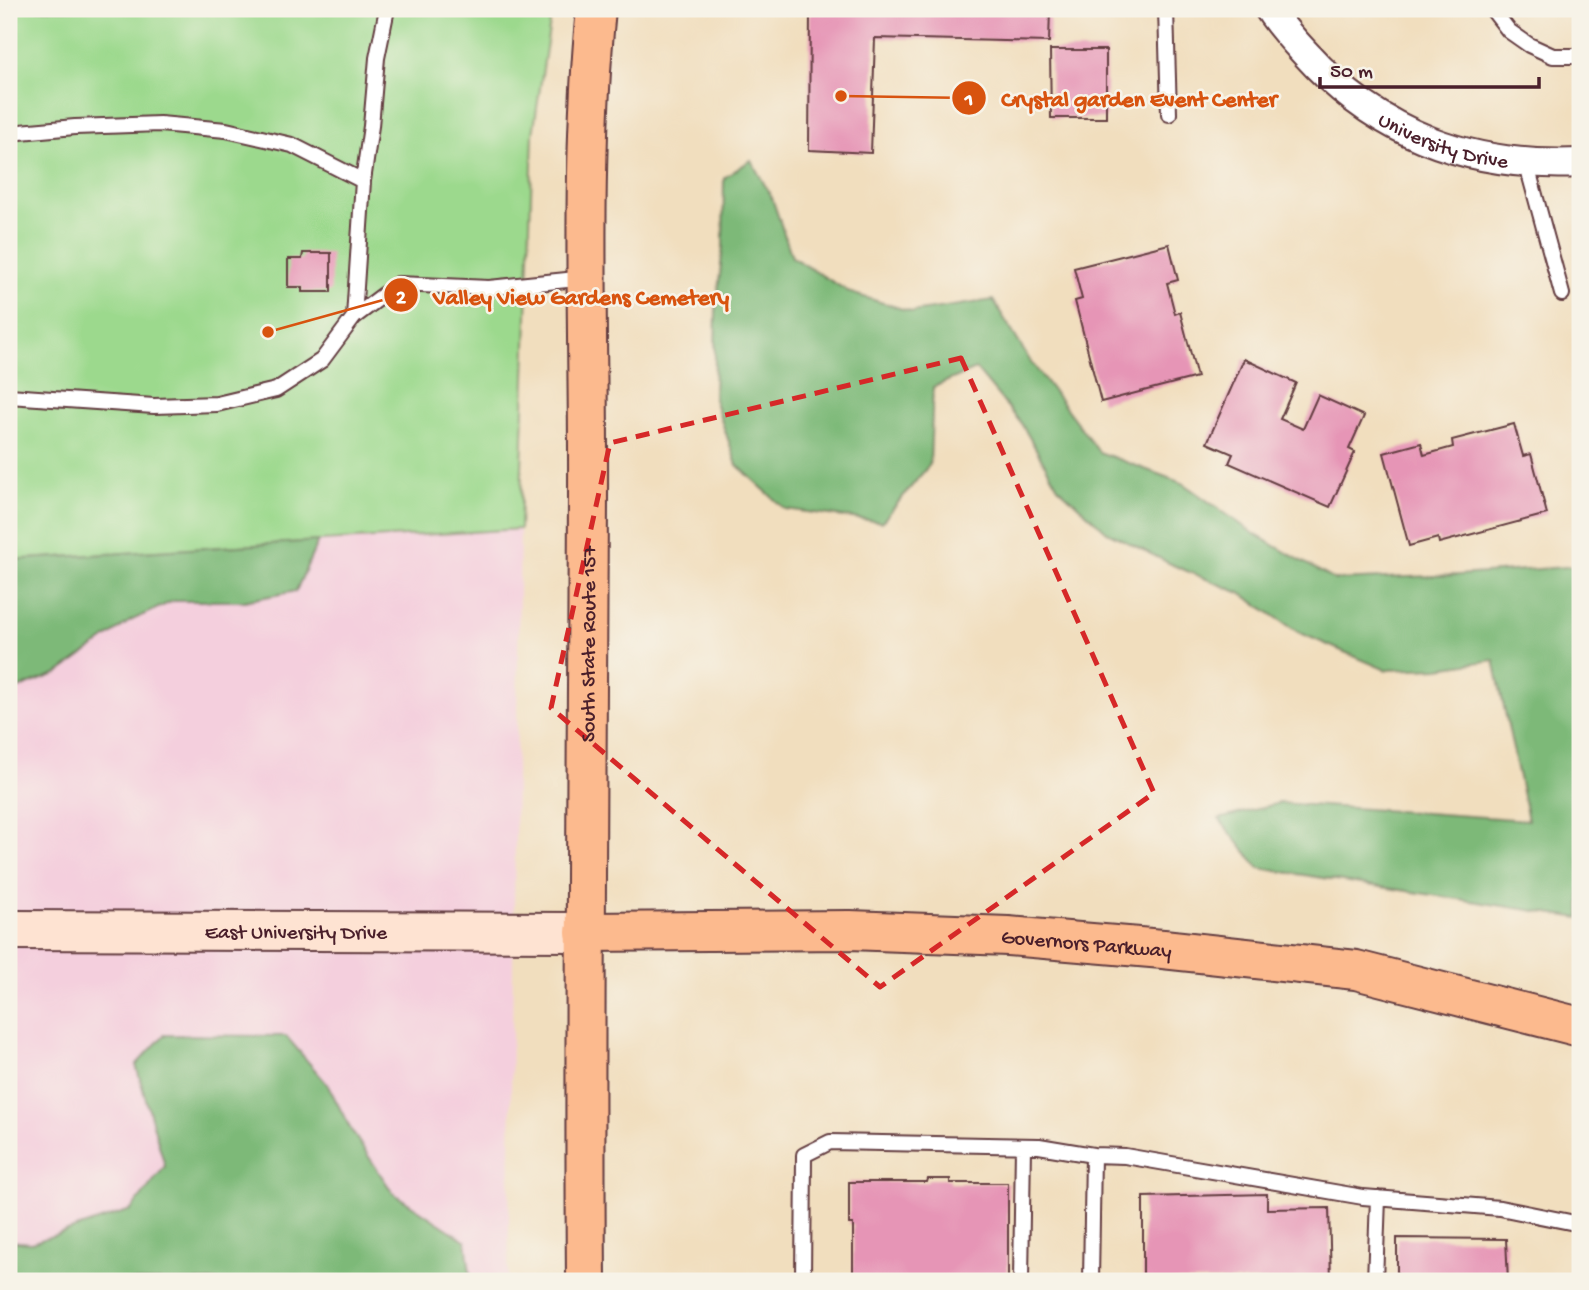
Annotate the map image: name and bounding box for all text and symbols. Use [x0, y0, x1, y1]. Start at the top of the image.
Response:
scale bar [1320, 46, 1538, 90]
text: 50 m [1330, 61, 1373, 86]
callout: Crystal garden Event Center [952, 76, 1291, 120]
text: Crystal garden Event Center [1001, 88, 1280, 115]
text: 1 [964, 89, 973, 114]
street label: University Drive [1372, 109, 1511, 176]
callout: Valley View Gardens Cemetery [384, 273, 743, 317]
text: Valley View Gardens Cemetery [432, 286, 730, 313]
text: 2 [396, 287, 407, 312]
street label: South State Route 157 [578, 545, 604, 742]
street label: East University Drive [205, 922, 388, 947]
street label: Governors Parkway [1001, 927, 1173, 966]

